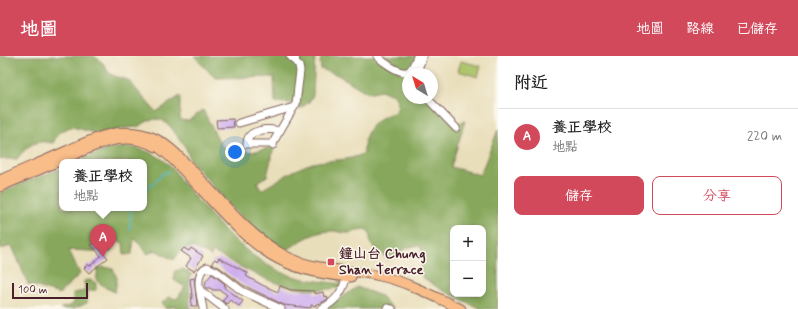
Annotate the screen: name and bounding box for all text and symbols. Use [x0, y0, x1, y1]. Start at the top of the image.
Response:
text: 地圖 [20, 17, 58, 42]
text: 地圖 [636, 20, 664, 38]
text: 路線 [686, 20, 714, 38]
text: 已儲存 [736, 20, 778, 38]
north arrow [402, 68, 438, 104]
text: 附近 [514, 72, 548, 94]
text: 養正學校 [552, 118, 612, 138]
text: A [523, 128, 531, 145]
text: 220 m [747, 128, 782, 145]
text: 地點 [552, 139, 578, 156]
your location [225, 142, 245, 162]
popup [59, 159, 147, 211]
text: 養正學校 [73, 167, 133, 187]
button: 儲存 [514, 176, 644, 215]
button: 分享 [652, 176, 782, 215]
text: 地點 [73, 188, 99, 205]
pin: A [90, 224, 116, 257]
map controls [450, 225, 486, 297]
button: + [450, 225, 486, 261]
place label: 鐘山台 Chung Shan Terrace [339, 245, 426, 279]
marker: 鐘山台 Chung Shan Terrace [326, 257, 336, 267]
button: − [450, 261, 486, 297]
scale bar [12, 281, 88, 300]
text: 100 m [18, 283, 48, 297]

